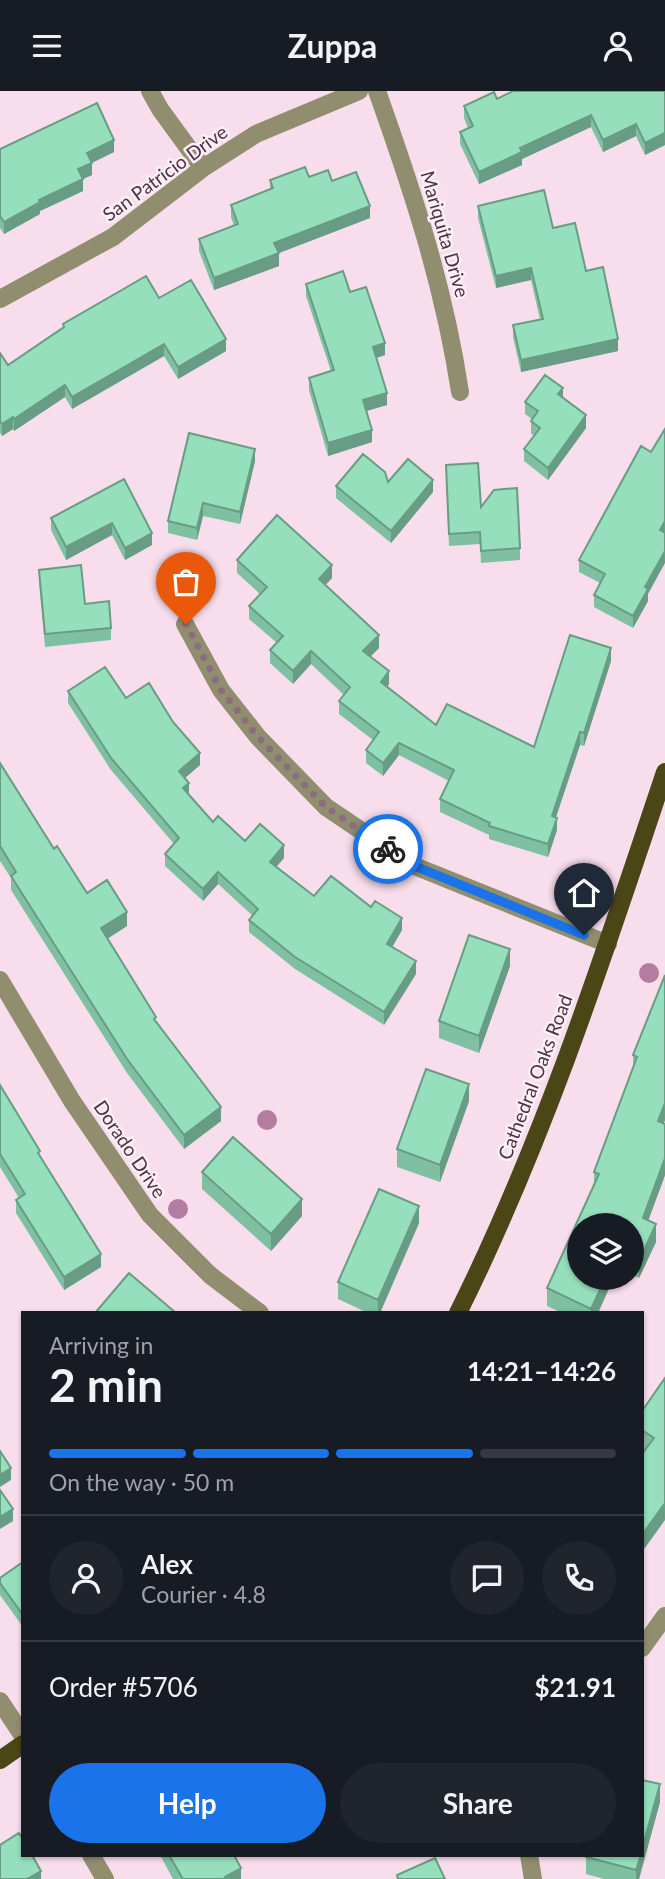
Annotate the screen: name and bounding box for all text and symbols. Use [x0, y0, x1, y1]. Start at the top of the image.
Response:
text: Zuppa [288, 26, 377, 65]
icon: menu [28, 27, 66, 65]
icon: person [599, 27, 637, 65]
street label: San Patricio Drive [98, 120, 231, 226]
street label: Mariquita Drive [416, 168, 475, 300]
pin [156, 552, 216, 624]
icon: bag [167, 563, 205, 601]
courier [353, 814, 423, 884]
icon: bike [369, 830, 407, 868]
pin [554, 863, 614, 935]
icon: home [565, 874, 603, 912]
street label: Cathedral Oaks Road [492, 991, 577, 1163]
street label: Dorado Drive [89, 1096, 172, 1202]
map controls [567, 1213, 644, 1290]
button: layers [567, 1213, 644, 1290]
text: Arriving in [49, 1331, 153, 1359]
text: 14:21–14:26 [467, 1355, 616, 1387]
text: 2 min [49, 1357, 163, 1412]
text: On the way · 50 m [49, 1468, 234, 1496]
button: person [49, 1541, 123, 1615]
button: chat [450, 1541, 524, 1615]
button: phone [542, 1541, 616, 1615]
text: Alex [141, 1548, 193, 1580]
text: Courier · 4.8 [141, 1580, 266, 1608]
text: Order #5706 [49, 1671, 198, 1703]
text: $21.91 [534, 1671, 616, 1703]
button: Help [49, 1763, 326, 1843]
button: Share [340, 1763, 616, 1843]

